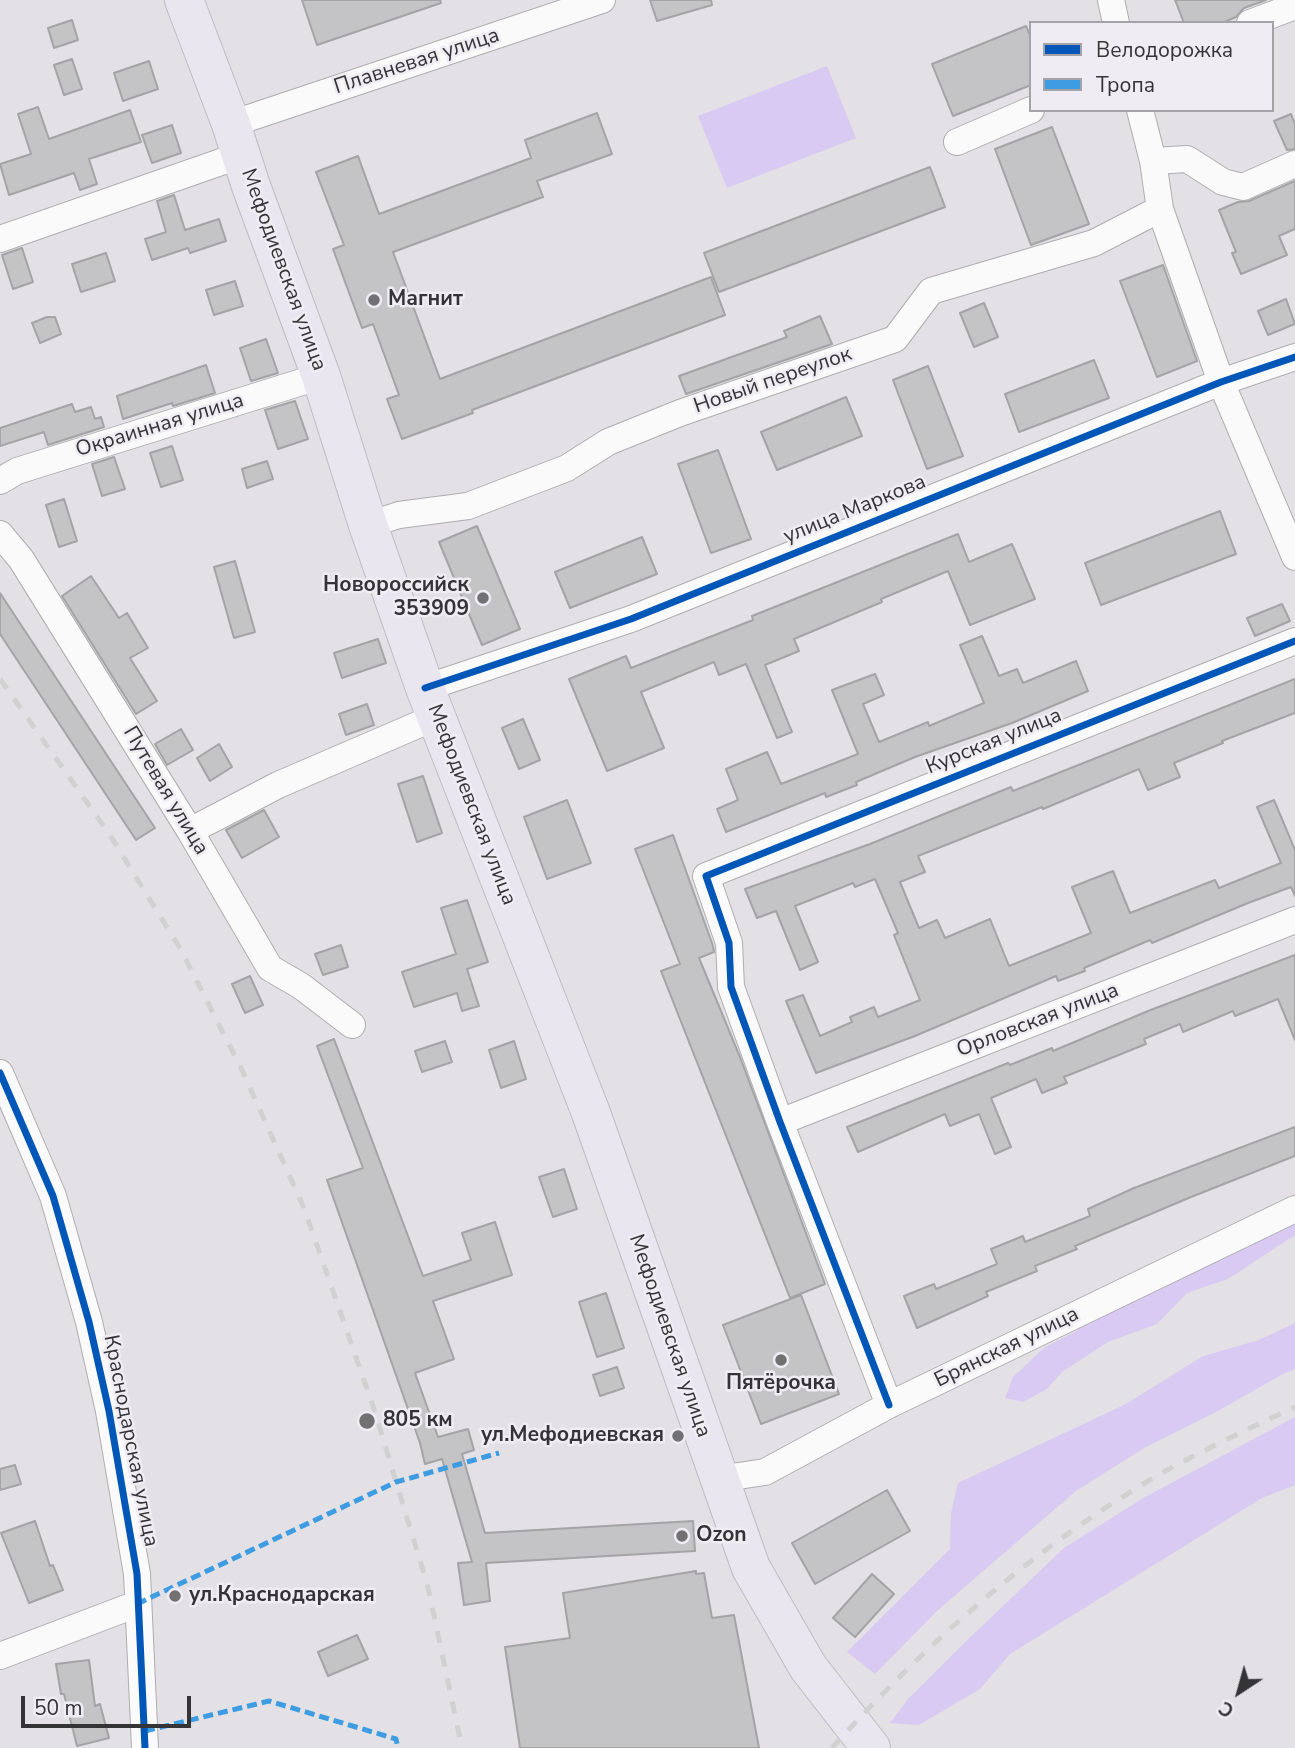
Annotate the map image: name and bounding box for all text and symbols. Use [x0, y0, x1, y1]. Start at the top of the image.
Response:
legend [1029, 21, 1274, 112]
street label: Плавневая улица [331, 23, 503, 101]
text: Велодорожка [1096, 36, 1233, 64]
text: Тропа [1096, 71, 1155, 99]
street label: Мефодиевская улица [235, 166, 331, 374]
place label: Магнит [388, 287, 463, 313]
marker: Магнит [366, 292, 382, 308]
street label: Новый переулок [691, 342, 855, 420]
street label: Окраинная улица [73, 388, 247, 464]
street label: улица Маркова [780, 470, 930, 550]
place label: Новороссийск 353909 [323, 573, 469, 623]
marker: Новороссийск 353909 [475, 590, 491, 606]
street label: Мефодиевская улица [421, 701, 521, 909]
street label: Курская улица [923, 703, 1065, 781]
street label: Путевая улица [117, 722, 213, 860]
street label: Орловская улица [953, 979, 1123, 1063]
street label: Мефодиевская улица [622, 1231, 716, 1441]
street label: Брянская улица [931, 1302, 1083, 1394]
street label: Краснодарская улица [97, 1333, 163, 1549]
marker: Пятёрочка [773, 1352, 789, 1368]
place label: Пятёрочка [726, 1371, 836, 1397]
place label: 805 км [383, 1408, 453, 1434]
marker: 805 км [357, 1411, 377, 1431]
place label: ул.Мефодиевская [481, 1423, 664, 1449]
marker: ул.Мефодиевская [670, 1428, 686, 1444]
place label: Ozon [696, 1523, 747, 1549]
marker: Ozon [674, 1528, 690, 1544]
place label: ул.Краснодарская [189, 1583, 375, 1609]
marker: ул.Краснодарская [167, 1588, 183, 1604]
north arrow [1204, 1657, 1274, 1727]
scale bar [24, 1682, 194, 1726]
text: 50 m [34, 1694, 83, 1722]
text: С [1214, 1695, 1240, 1723]

